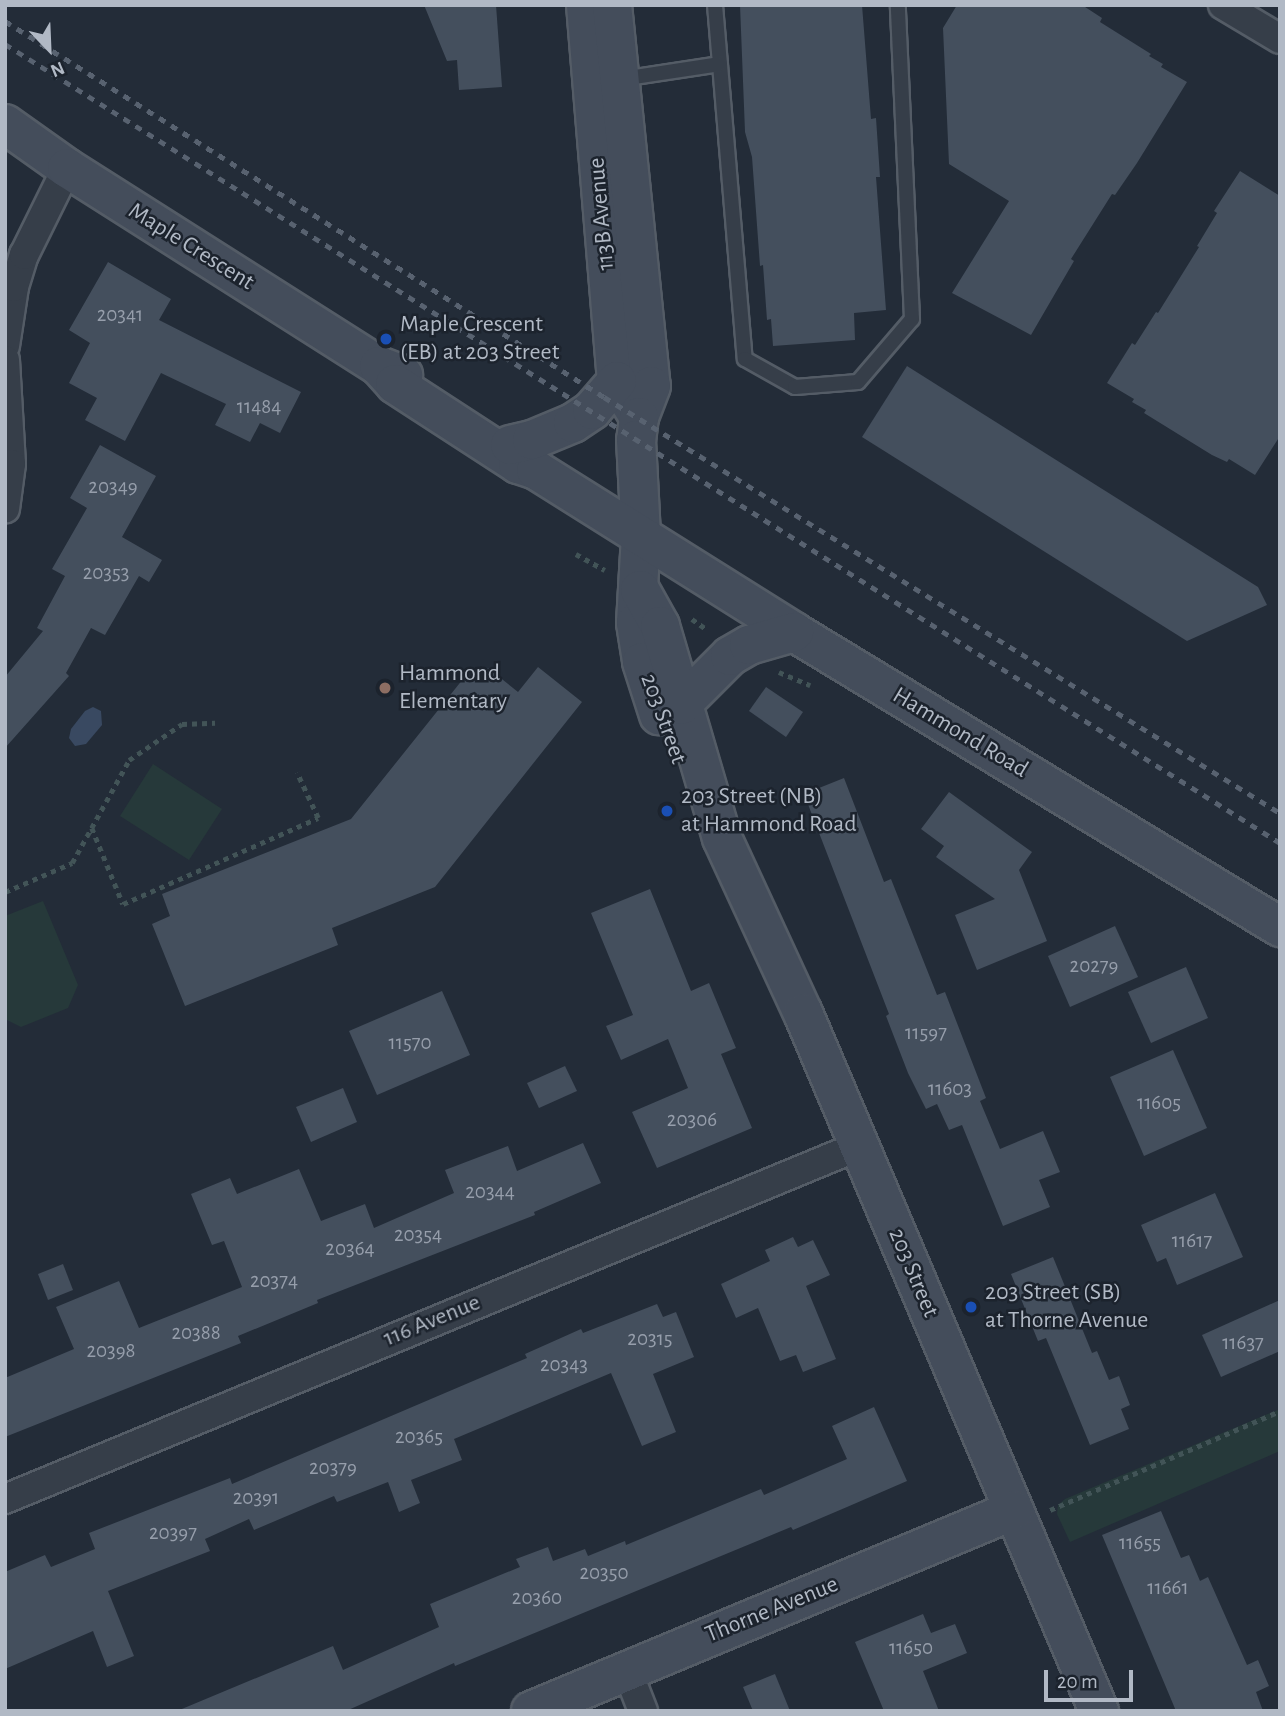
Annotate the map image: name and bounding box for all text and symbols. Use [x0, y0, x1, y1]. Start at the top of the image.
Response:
north arrow [14, 14, 84, 84]
text: N [48, 57, 67, 80]
street label: 113B Avenue [583, 156, 621, 272]
street label: Maple Crescent [123, 197, 259, 297]
house number: 20341 [97, 302, 143, 328]
place label: Maple Crescent (EB) at 203 Street [400, 311, 559, 367]
marker: Maple Crescent (EB) at 203 Street [378, 331, 394, 347]
house number: 11484 [237, 394, 281, 420]
house number: 20349 [88, 474, 138, 500]
house number: 20353 [83, 560, 129, 586]
place label: Hammond Elementary [399, 660, 507, 716]
street label: 203 Street [633, 670, 693, 768]
marker: Hammond Elementary [377, 680, 393, 696]
street label: Hammond Road [887, 681, 1033, 785]
place label: 203 Street (NB) at Hammond Road [681, 783, 857, 839]
marker: 203 Street (NB) at Hammond Road [659, 803, 675, 819]
house number: 20279 [1070, 953, 1118, 979]
house number: 11597 [905, 1020, 947, 1046]
house number: 11570 [388, 1030, 432, 1056]
house number: 11603 [928, 1076, 972, 1102]
house number: 11605 [1137, 1090, 1181, 1116]
house number: 20306 [667, 1107, 717, 1133]
house number: 20344 [465, 1179, 515, 1205]
house number: 20354 [394, 1222, 442, 1248]
street label: 203 Street [881, 1224, 945, 1322]
house number: 11617 [1172, 1228, 1212, 1254]
house number: 20364 [325, 1236, 375, 1262]
house number: 20374 [250, 1268, 298, 1294]
place label: 203 Street (SB) at Thorne Avenue [985, 1279, 1148, 1335]
street label: 116 Avenue [379, 1289, 485, 1353]
marker: 203 Street (SB) at Thorne Avenue [963, 1299, 979, 1315]
house number: 20388 [171, 1320, 221, 1346]
house number: 20315 [627, 1326, 673, 1352]
house number: 11637 [1222, 1330, 1264, 1356]
house number: 20398 [86, 1338, 136, 1364]
house number: 20343 [540, 1352, 588, 1378]
house number: 20365 [395, 1424, 443, 1450]
house number: 20379 [309, 1455, 357, 1481]
house number: 20391 [233, 1485, 279, 1511]
house number: 20397 [149, 1520, 197, 1546]
house number: 11655 [1119, 1530, 1161, 1556]
house number: 20350 [579, 1560, 629, 1586]
street label: Thorne Avenue [701, 1570, 843, 1650]
house number: 11661 [1147, 1575, 1189, 1601]
house number: 20360 [512, 1585, 562, 1611]
house number: 11650 [889, 1635, 933, 1661]
scale bar [1047, 1656, 1136, 1700]
text: 20 m [1057, 1671, 1098, 1692]

